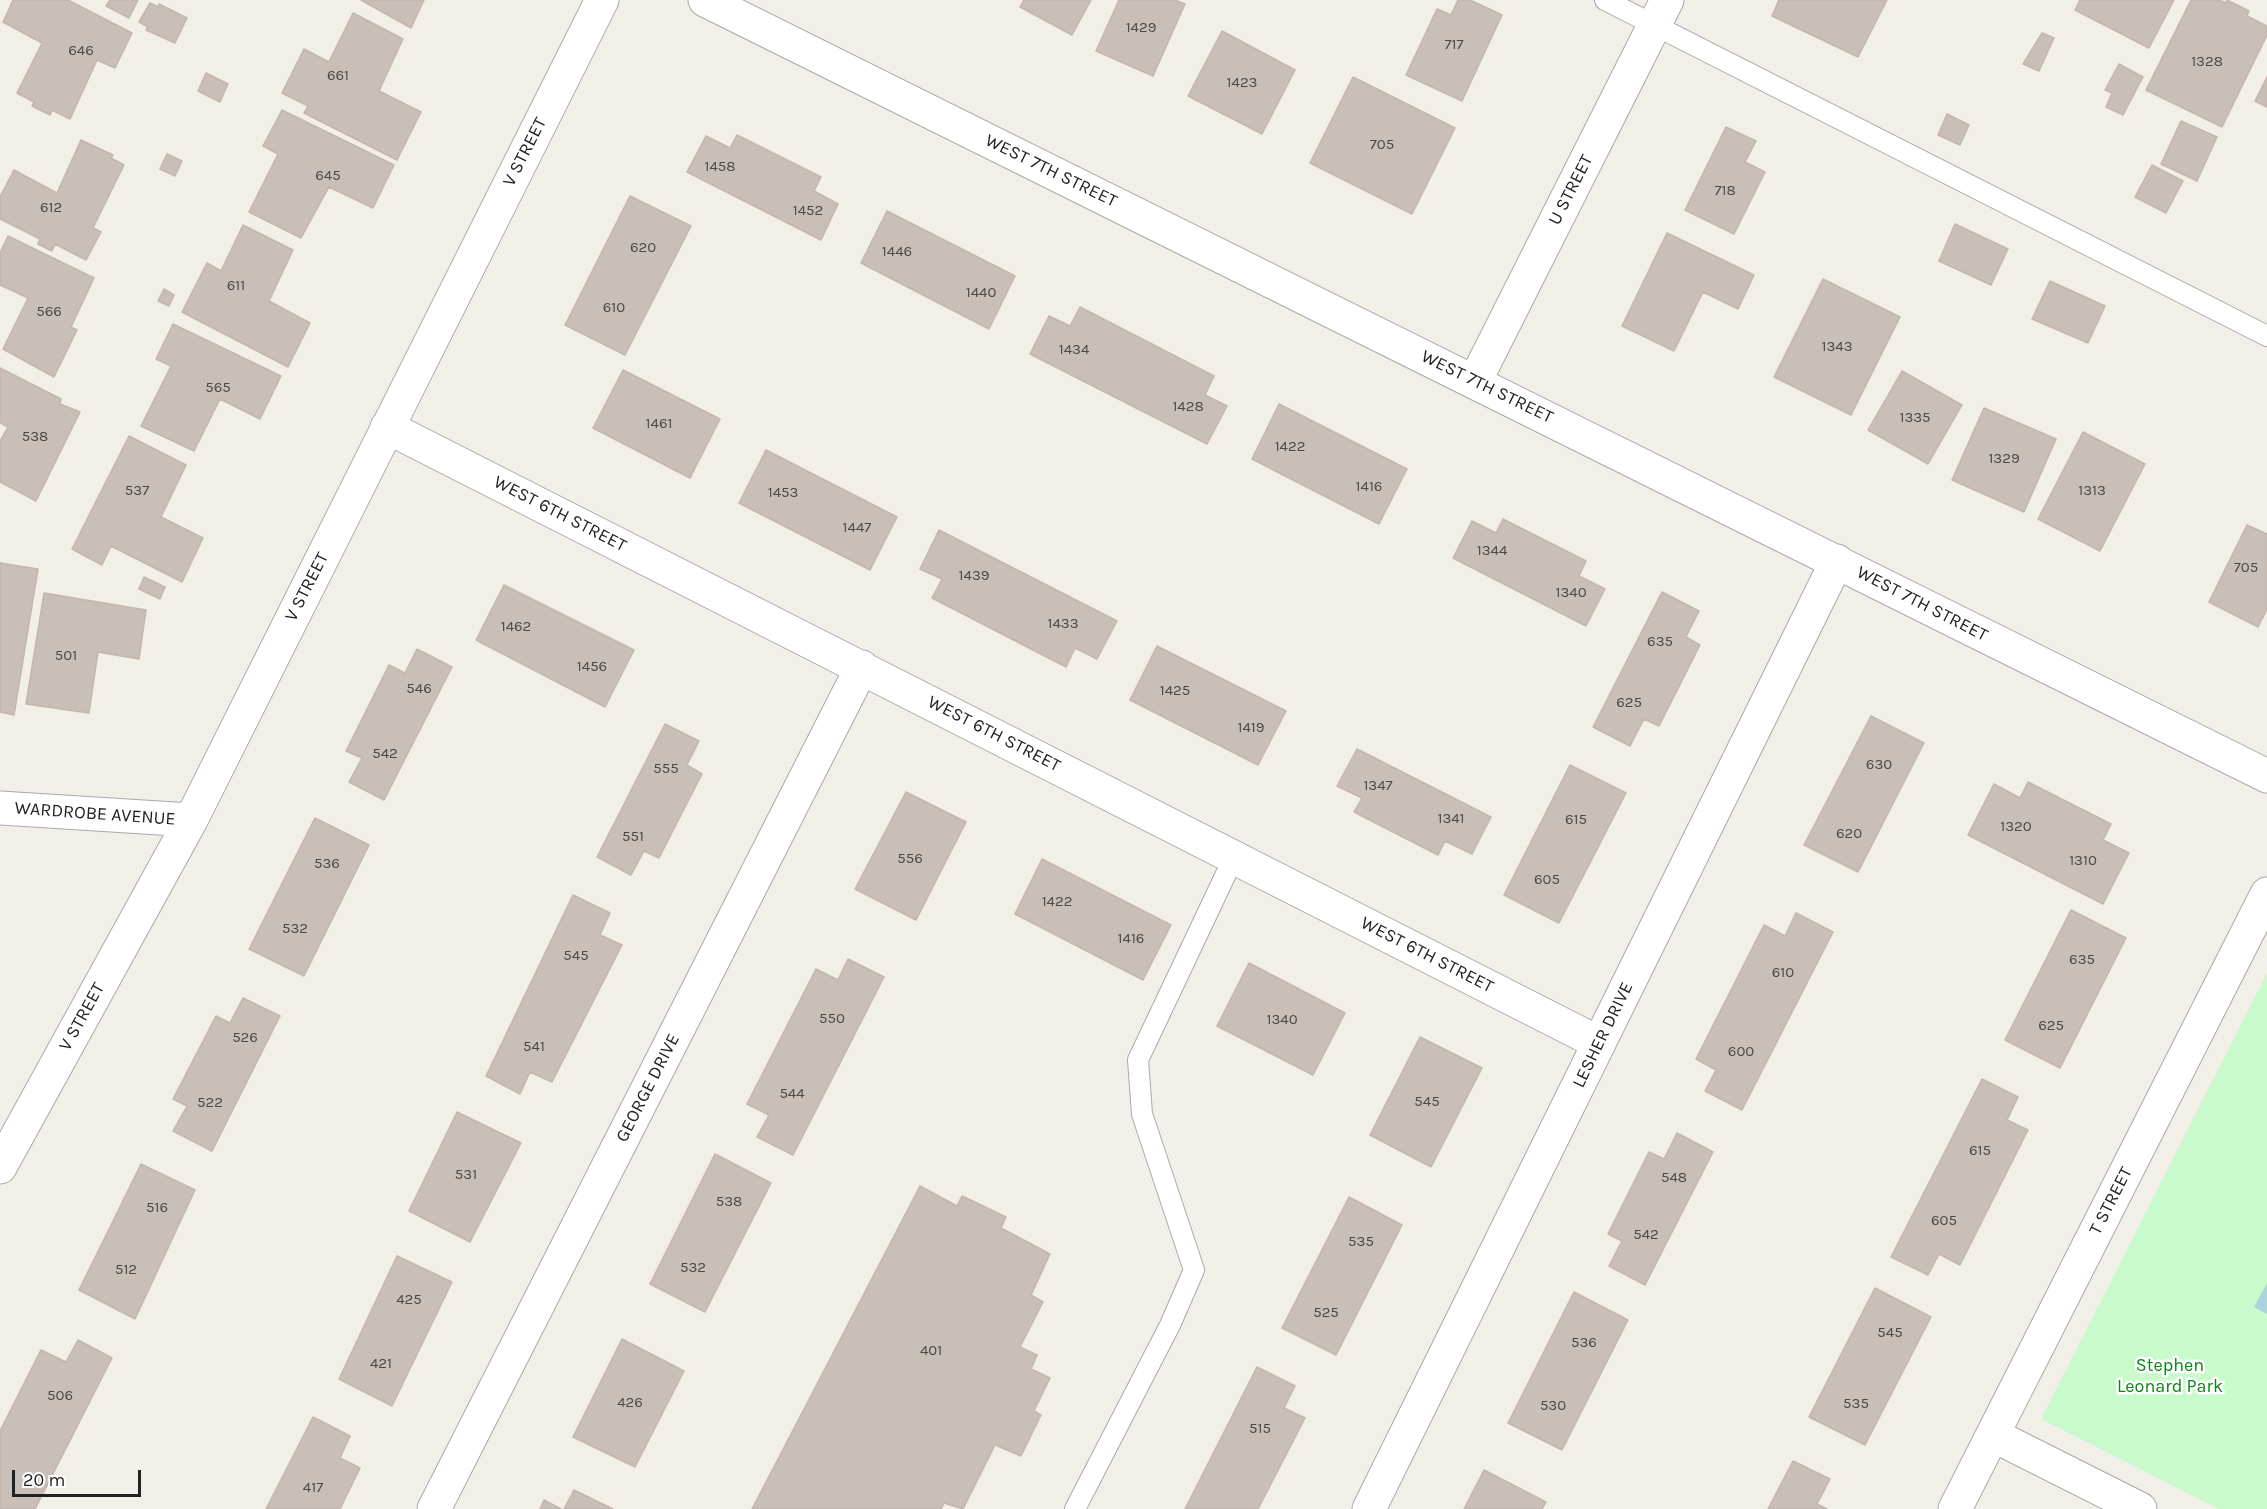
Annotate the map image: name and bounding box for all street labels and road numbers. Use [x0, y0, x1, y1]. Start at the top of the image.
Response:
street label: V STREET [498, 114, 552, 190]
street label: WEST 7TH STREET [981, 130, 1121, 212]
street label: U STREET [1544, 151, 1598, 229]
street label: WEST 7TH STREET [1417, 346, 1557, 428]
street label: WEST 6TH STREET [490, 471, 630, 557]
street label: V STREET [280, 549, 334, 625]
street label: WEST 7TH STREET [1853, 562, 1991, 646]
street label: WEST 6TH STREET [924, 691, 1064, 777]
street label: WARDROBE AVENUE [14, 798, 176, 830]
street label: WEST 6TH STREET [1357, 912, 1497, 998]
street label: V STREET [54, 979, 110, 1055]
street label: LESHER DRIVE [1568, 979, 1638, 1091]
street label: GEORGE DRIVE [611, 1030, 685, 1146]
street label: T STREET [2085, 1163, 2137, 1239]

